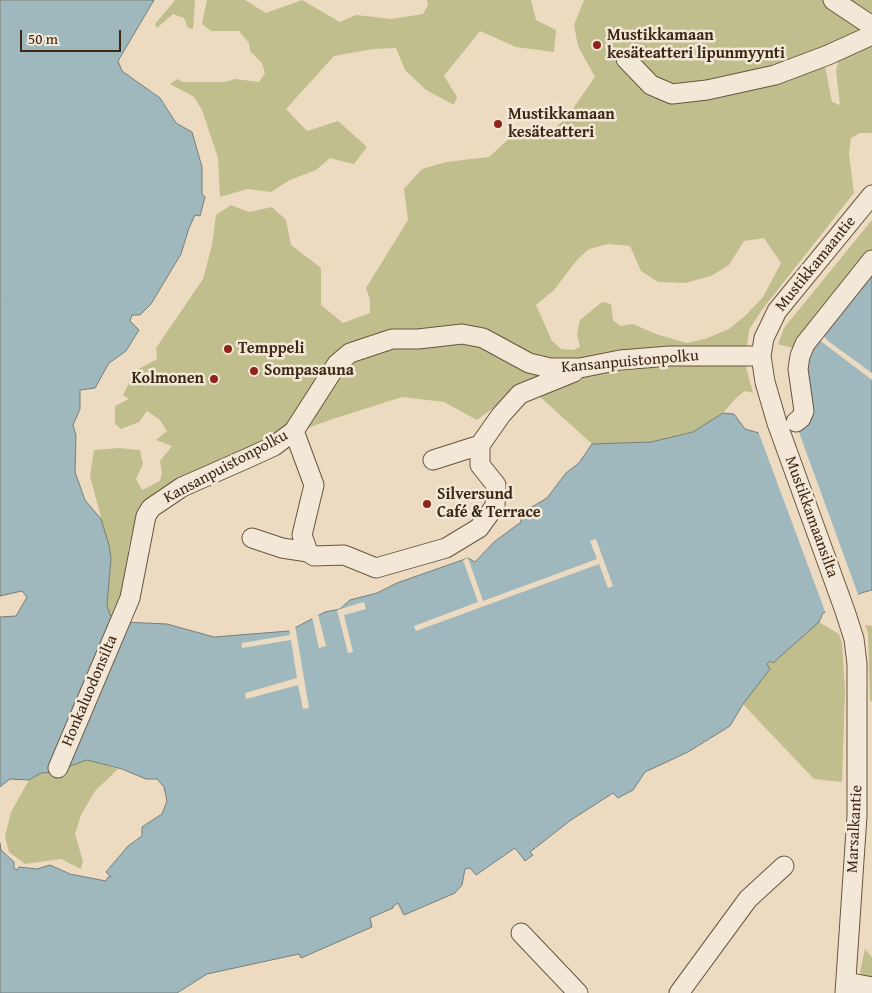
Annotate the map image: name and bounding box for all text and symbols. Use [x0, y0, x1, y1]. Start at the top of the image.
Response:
scale bar [22, 20, 124, 52]
place label: Mustikkamaan kesäteatteri lipunmyynti [607, 26, 785, 64]
text: 50 m [28, 28, 58, 49]
marker: Mustikkamaan kesäteatteri lipunmyynti [591, 39, 603, 51]
place label: Mustikkamaan kesäteatteri [508, 105, 615, 143]
marker: Mustikkamaan kesäteatteri [492, 118, 504, 130]
street label: Mustikkamaantie [772, 213, 860, 315]
place label: Temppeli [238, 339, 304, 359]
marker: Temppeli [222, 343, 234, 355]
street label: Kansanpuistonpolku [560, 346, 700, 378]
place label: Sompasauna [264, 361, 354, 381]
marker: Sompasauna [248, 365, 260, 377]
place label: Kolmonen [131, 369, 204, 389]
marker: Kolmonen [208, 373, 220, 385]
street label: Kansanpuistonpolku [161, 426, 291, 508]
street label: Mustikkamaansilta [780, 454, 842, 580]
place label: Silversund Café & Terrace [437, 485, 541, 523]
marker: Silversund Café & Terrace [421, 498, 433, 510]
street label: Honkaluodonsilta [58, 632, 122, 750]
street label: Marsalkantie [843, 785, 867, 873]

